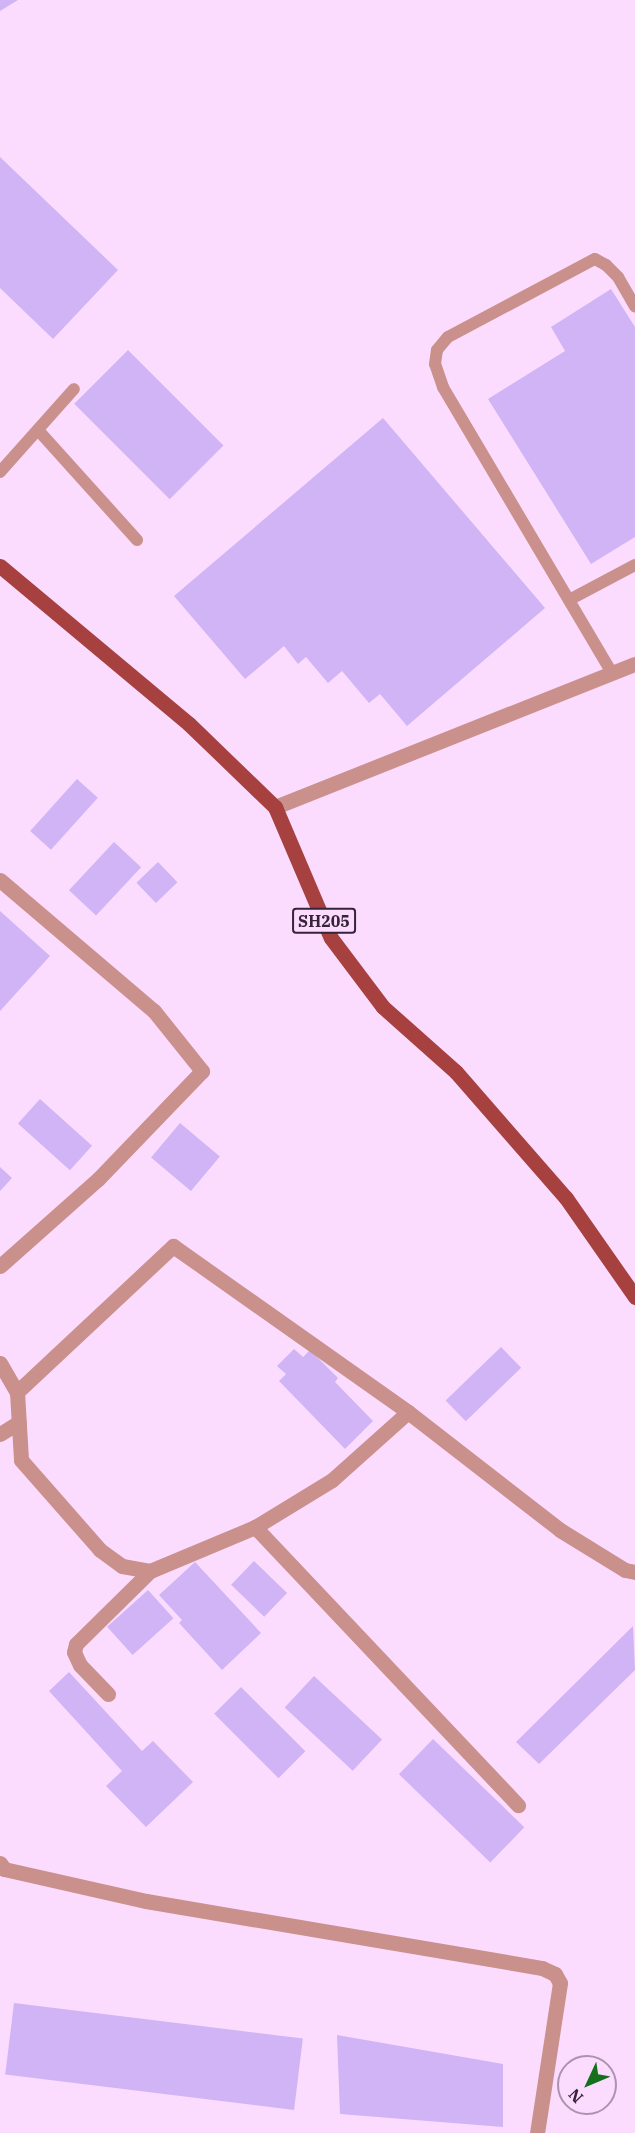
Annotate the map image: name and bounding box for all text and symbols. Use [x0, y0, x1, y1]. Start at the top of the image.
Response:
road number: SH205 [291, 908, 357, 934]
north arrow [557, 2055, 617, 2115]
text: N [564, 2085, 587, 2108]

